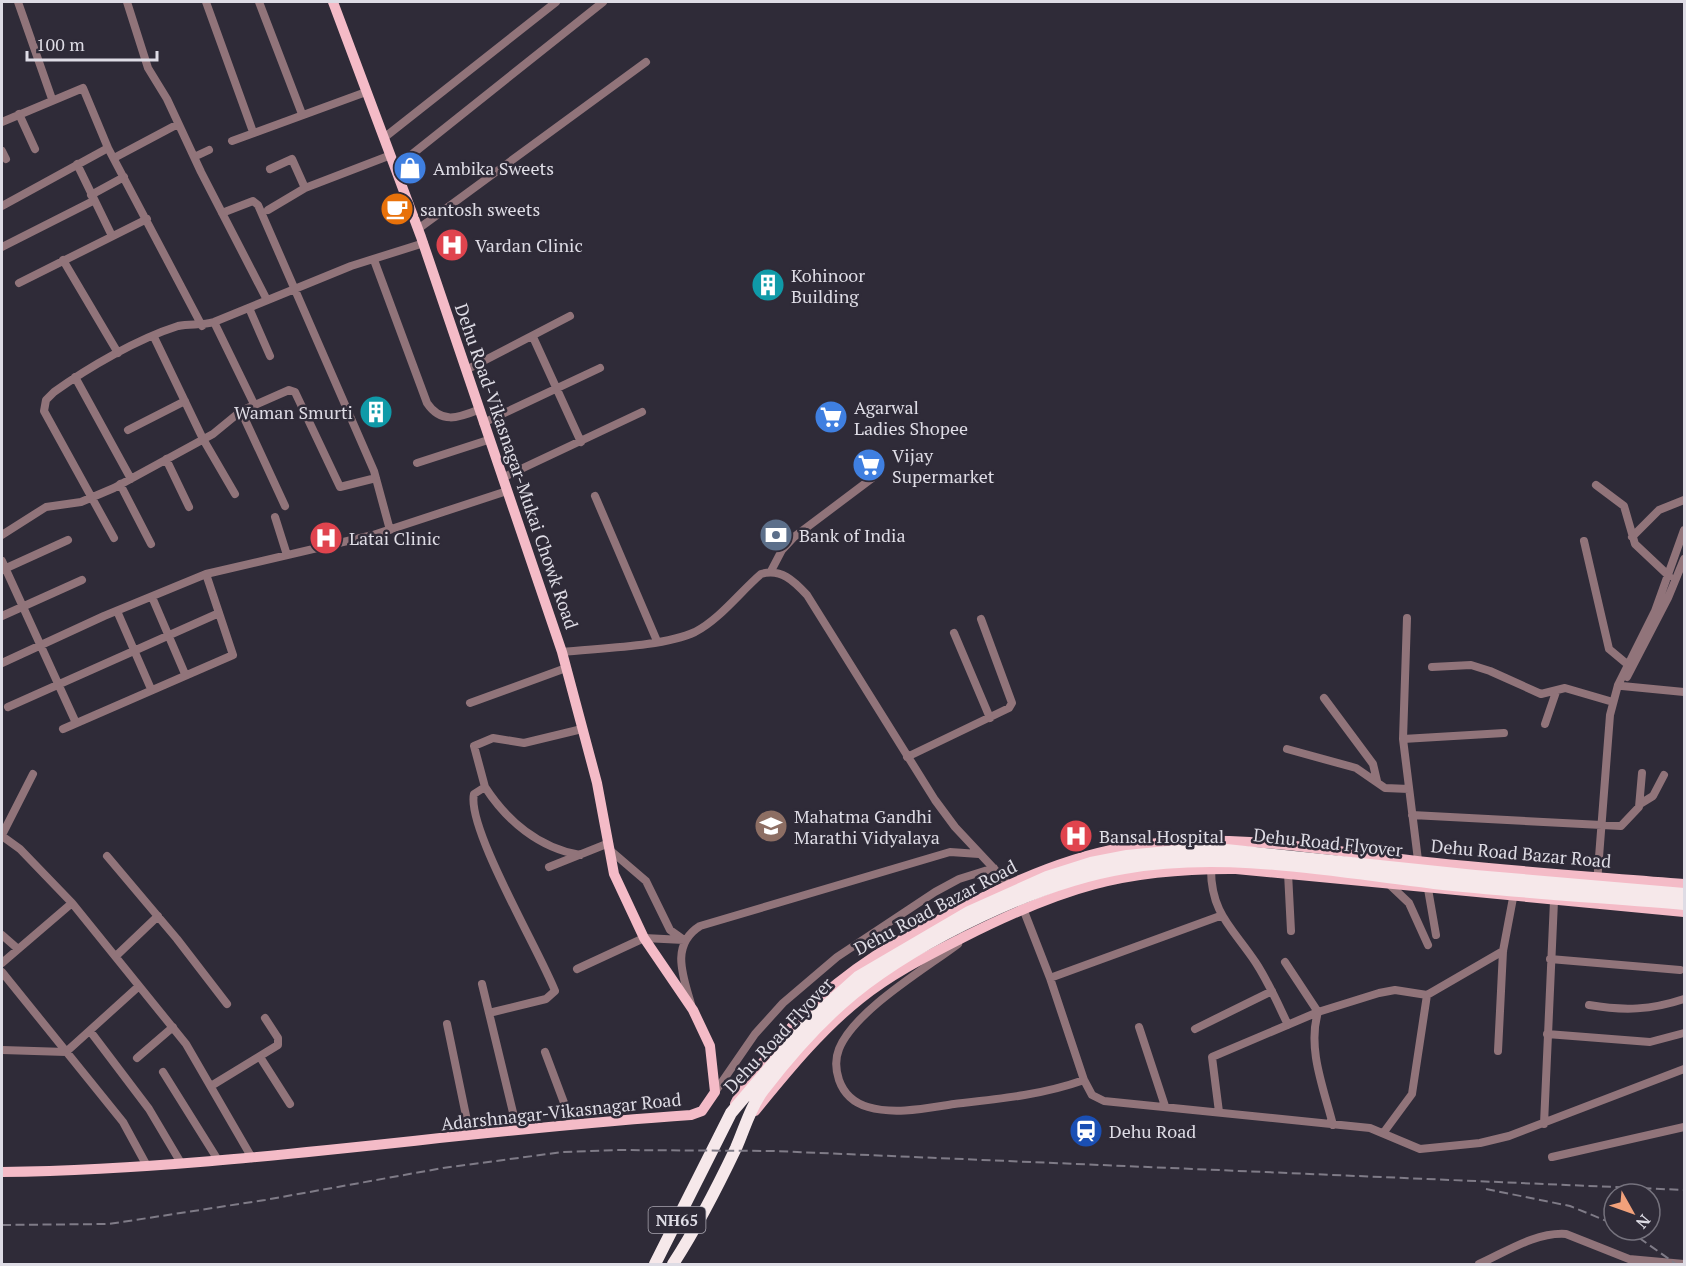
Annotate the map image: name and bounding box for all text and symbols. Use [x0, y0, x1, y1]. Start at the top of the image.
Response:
scale bar [27, 24, 158, 62]
text: 100 m [36, 32, 85, 56]
shop icon: Ambika Sweets [392, 150, 428, 186]
place label: Ambika Sweets [433, 156, 554, 180]
cafe icon: santosh sweets [379, 191, 415, 227]
place label: santosh sweets [420, 197, 540, 221]
hospital icon: Vardan Clinic [434, 227, 470, 263]
place label: Vardan Clinic [475, 233, 583, 257]
place label: Kohinoor Building [791, 263, 865, 308]
building icon: Kohinoor Building [750, 267, 786, 303]
street label: Dehu Road-Vikasnagar-Mukai Chowk Road [450, 300, 584, 632]
building icon: Waman Smurti [358, 394, 394, 430]
place label: Agarwal Ladies Shopee [854, 395, 968, 440]
supermarket icon: Agarwal Ladies Shopee [813, 399, 849, 435]
place label: Waman Smurti [234, 400, 353, 424]
place label: Vijay Supermarket [892, 443, 995, 488]
supermarket icon: Vijay Supermarket [851, 447, 887, 483]
bank icon: Bank of India [758, 517, 794, 553]
hospital icon: Latai Clinic [308, 520, 344, 556]
place label: Bank of India [799, 523, 906, 547]
place label: Latai Clinic [349, 526, 440, 550]
place label: Mahatma Gandhi Marathi Vidyalaya [794, 804, 940, 849]
school or university icon: Mahatma Gandhi Marathi Vidyalaya [753, 808, 789, 844]
hospital icon: Bansal Hospital [1058, 818, 1094, 854]
street label: Dehu Road Flyover [1252, 822, 1404, 862]
place label: Bansal Hospital [1099, 824, 1224, 848]
street label: Dehu Road Bazar Road [1430, 833, 1612, 873]
street label: Dehu Road Bazar Road [849, 854, 1021, 960]
street label: Dehu Road Flyover [718, 972, 838, 1098]
street label: Adarshnagar-Vikasnagar Road [440, 1086, 682, 1136]
station icon: Dehu Road [1068, 1113, 1104, 1149]
place label: Dehu Road [1109, 1119, 1196, 1143]
north arrow [1602, 1182, 1662, 1242]
road number: NH65 [648, 1207, 706, 1233]
text: N [1631, 1210, 1656, 1233]

